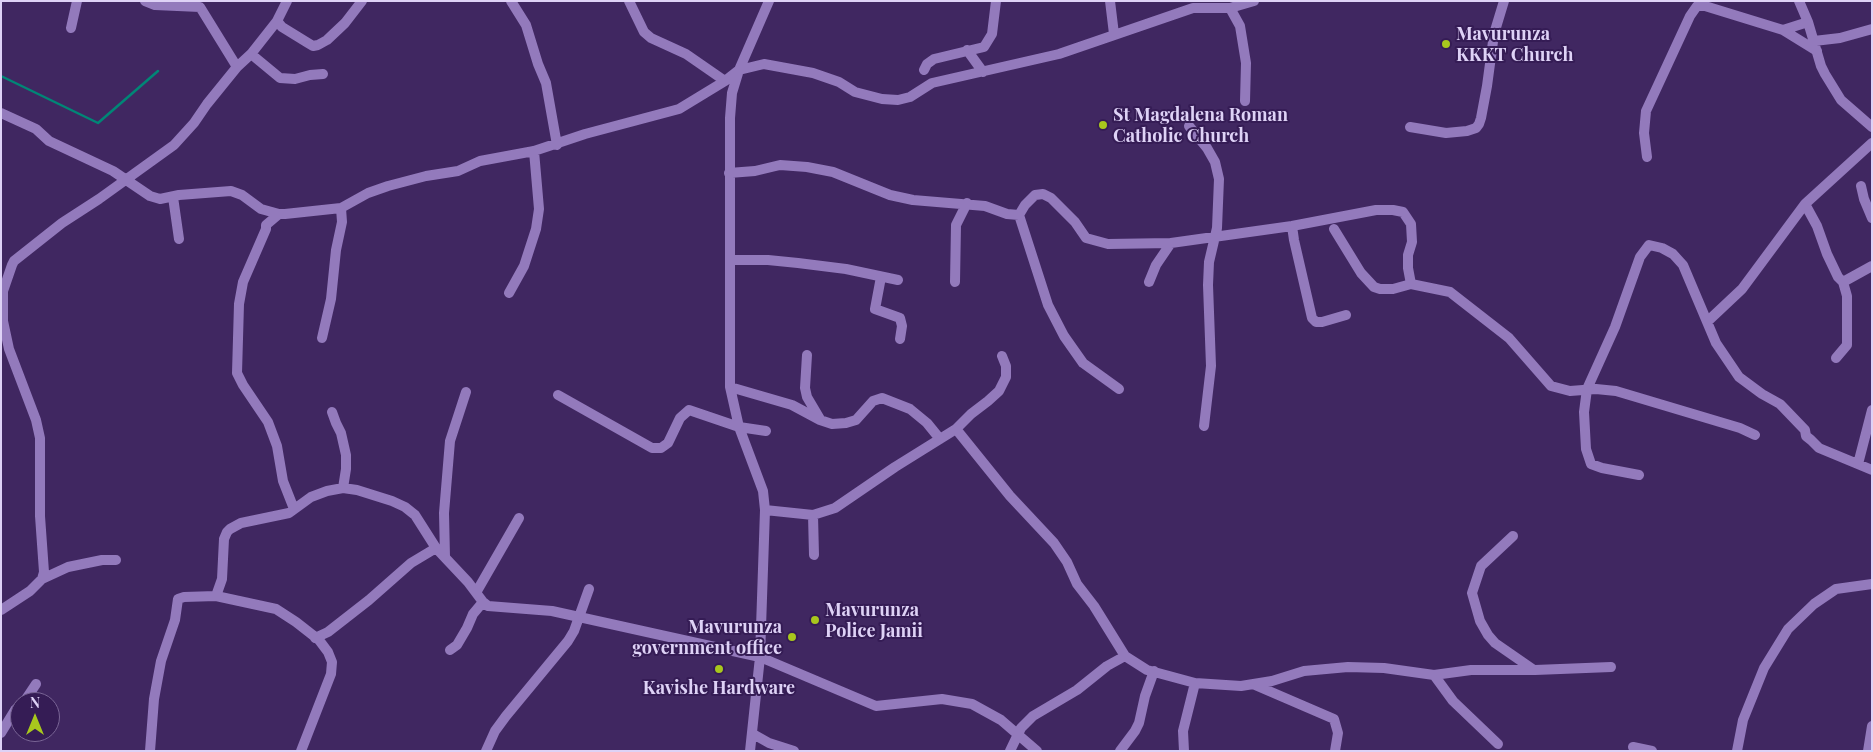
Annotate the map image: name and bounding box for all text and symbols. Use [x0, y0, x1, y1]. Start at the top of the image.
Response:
place label: Mavurunza KKKT Church [1456, 23, 1573, 66]
marker: Mavurunza KKKT Church [1440, 38, 1452, 50]
place label: St Magdalena Roman Catholic Church [1113, 104, 1288, 146]
marker: St Magdalena Roman Catholic Church [1097, 119, 1109, 131]
place label: Mavurunza Police Jamii [825, 599, 923, 642]
marker: Mavurunza Police Jamii [809, 614, 821, 626]
place label: Mavurunza government office [632, 616, 782, 659]
marker: Mavurunza government office [786, 631, 798, 643]
marker: Kavishe Hardware [713, 663, 725, 675]
place label: Kavishe Hardware [643, 677, 795, 699]
north arrow [10, 692, 60, 742]
text: N [30, 693, 40, 712]

